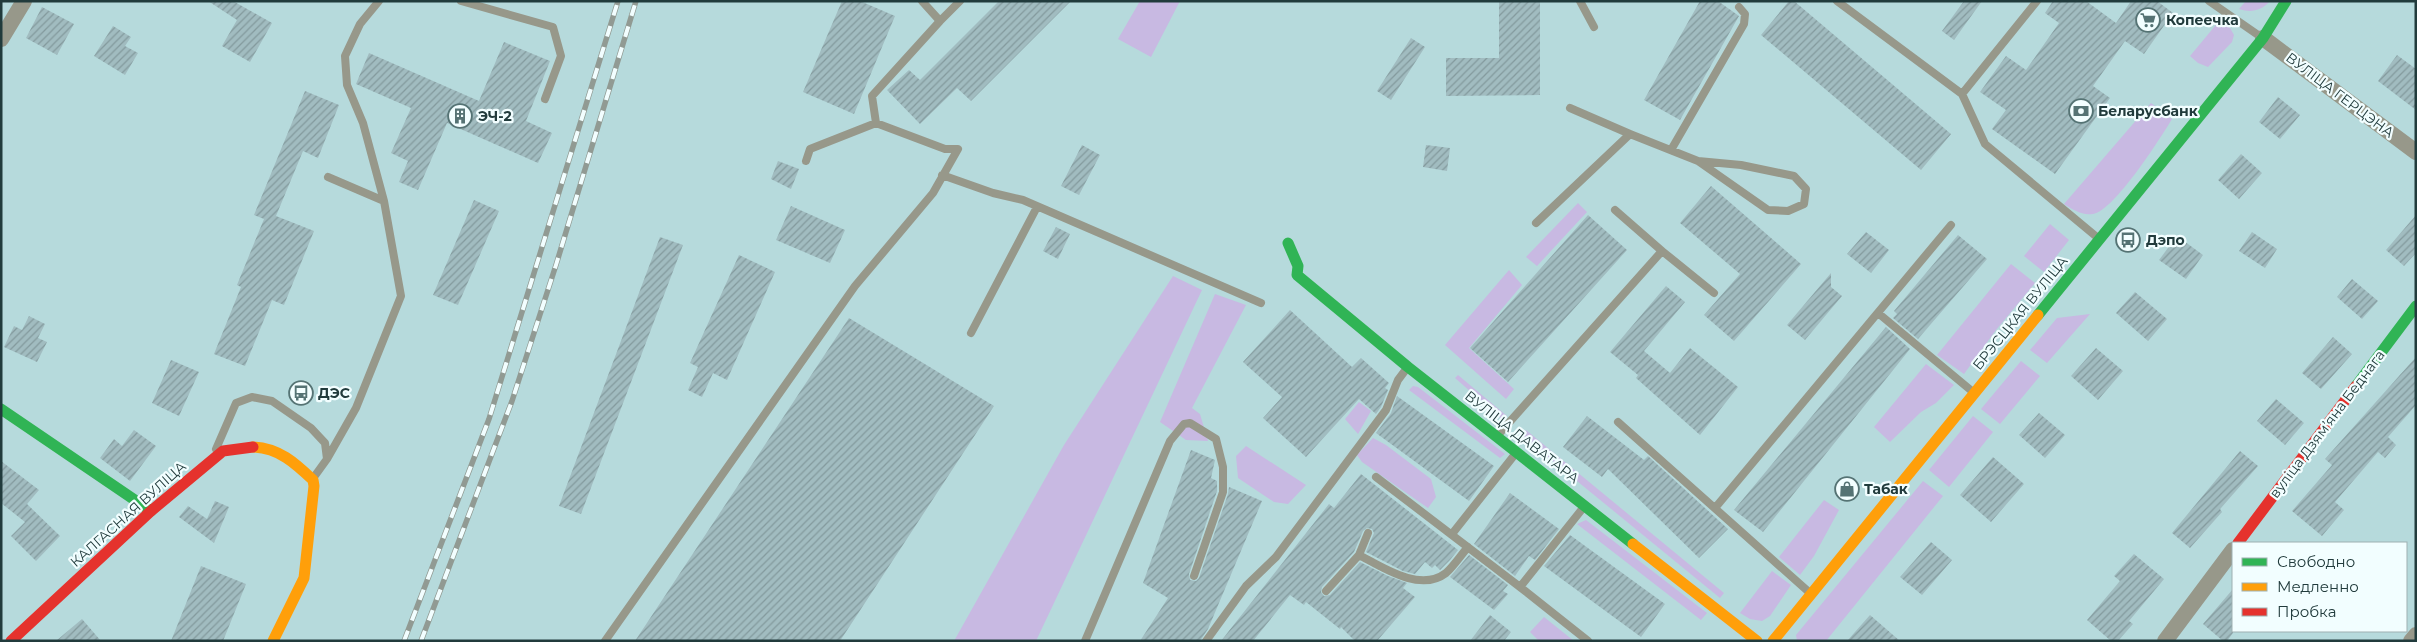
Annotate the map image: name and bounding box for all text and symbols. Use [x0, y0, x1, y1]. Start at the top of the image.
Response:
supermarket icon: Копеечка [2135, 7, 2161, 33]
place label: Копеечка [2166, 11, 2239, 29]
street label: ВУЛІЦА ГЕРЦЭНА [2282, 48, 2398, 142]
bank icon: Беларусбанк [2068, 98, 2094, 124]
place label: Беларусбанк [2098, 102, 2198, 120]
building icon: ЭЧ-2 [447, 103, 473, 129]
place label: ЭЧ-2 [478, 107, 512, 125]
bus stop icon: Дэпо [2115, 227, 2141, 253]
place label: Дэпо [2146, 231, 2185, 249]
street label: БРЭСЦКАЯ ВУЛІЦА [1969, 252, 2072, 374]
street label: вуліца Дзямʼяна Беднага [2265, 346, 2389, 502]
bus stop icon: ДЭС [288, 380, 314, 406]
place label: ДЭС [318, 384, 350, 402]
street label: ВУЛІЦА ДАВАТАРА [1461, 387, 1583, 488]
street label: КАЛГАСНАЯ ВУЛІЦА [66, 457, 190, 571]
shop icon: Табак [1834, 476, 1860, 502]
place label: Табак [1864, 480, 1908, 498]
legend [2232, 542, 2407, 632]
text: Свободно [2277, 552, 2355, 571]
text: Медленно [2277, 577, 2359, 596]
text: Пробка [2277, 602, 2336, 621]

